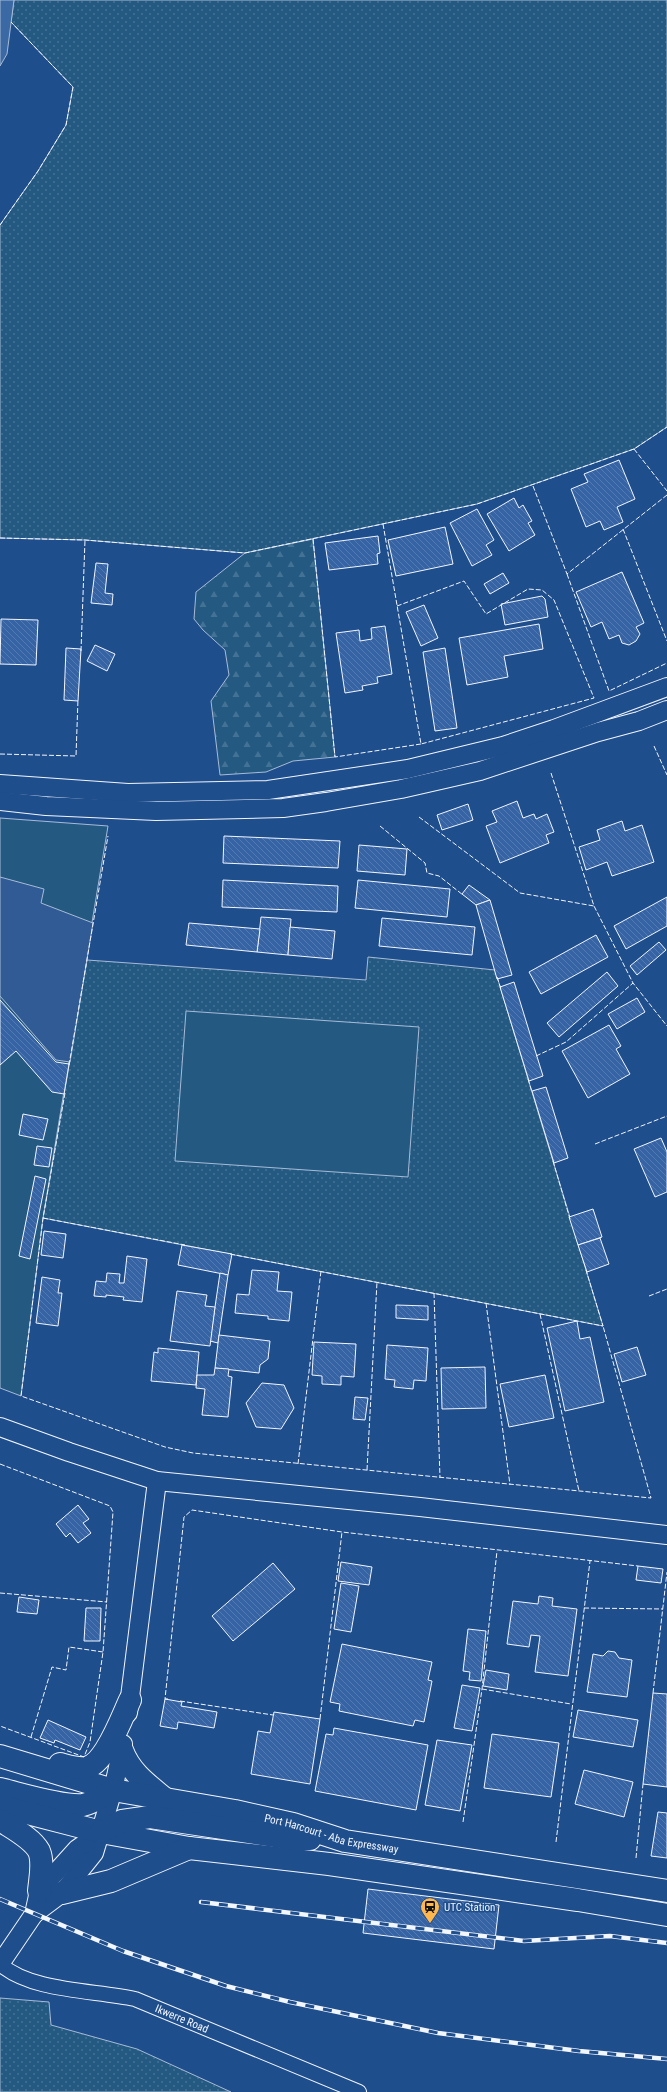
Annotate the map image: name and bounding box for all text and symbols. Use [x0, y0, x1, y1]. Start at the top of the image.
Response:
street label: Port Harcourt - Aba Expressway [263, 1812, 400, 1856]
station icon: UTC Station [419, 1896, 441, 1924]
place label: UTC Station [444, 1901, 495, 1914]
street label: Ikwerre Road [153, 2002, 210, 2036]

